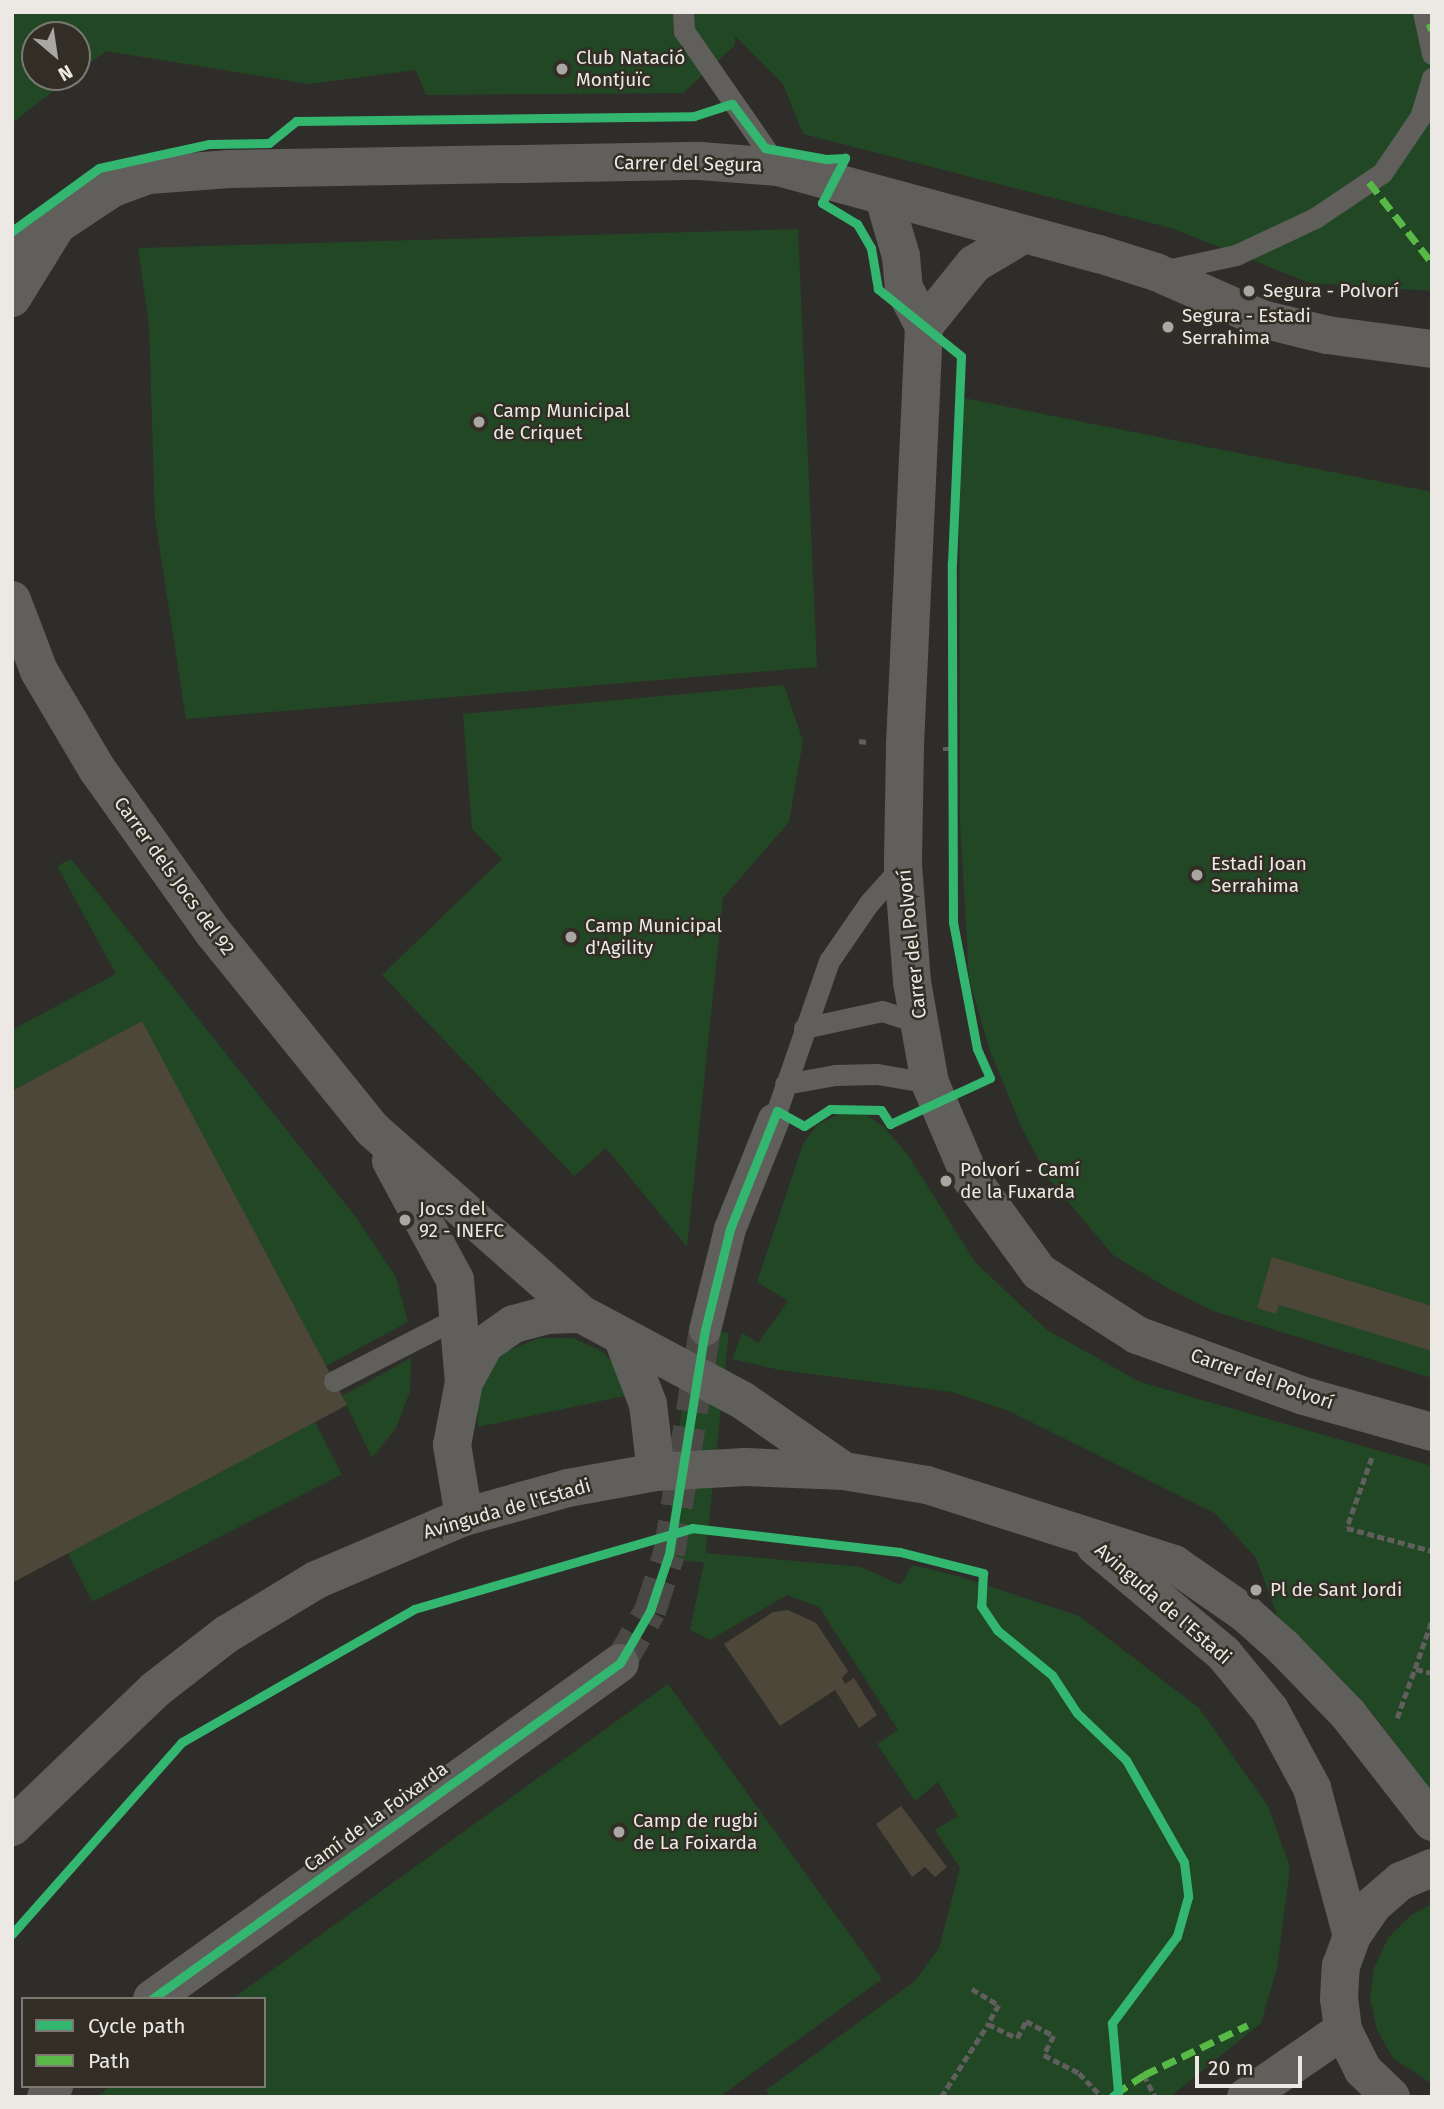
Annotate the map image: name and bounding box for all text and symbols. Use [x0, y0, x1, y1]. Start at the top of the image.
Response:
north arrow [21, 21, 91, 91]
place label: Club Natació Montjuïc [576, 47, 685, 91]
text: N [54, 60, 77, 86]
marker: Club Natació Montjuïc [554, 61, 570, 77]
street label: Carrer del Segura [614, 151, 762, 177]
place label: Segura - Polvorí [1263, 280, 1399, 302]
marker: Segura - Polvorí [1241, 283, 1257, 299]
place label: Segura - Estadi Serrahima [1182, 305, 1311, 349]
marker: Segura - Estadi Serrahima [1160, 319, 1176, 335]
place label: Camp Municipal de Criquet [493, 400, 630, 444]
marker: Camp Municipal de Criquet [471, 414, 487, 430]
street label: Carrer dels Jocs del 92 [109, 792, 239, 960]
place label: Estadi Joan Serrahima [1211, 853, 1307, 897]
marker: Estadi Joan Serrahima [1189, 867, 1205, 883]
street label: Carrer del Polvorí [893, 868, 931, 1020]
place label: Camp Municipal d'Agility [585, 915, 722, 959]
marker: Camp Municipal d'Agility [563, 929, 579, 945]
place label: Polvorí - Camí de la Fuxarda [960, 1159, 1080, 1203]
marker: Polvorí - Camí de la Fuxarda [938, 1173, 954, 1189]
place label: Jocs del 92 - INEFC [419, 1198, 504, 1242]
marker: Jocs del 92 - INEFC [397, 1212, 413, 1228]
street label: Carrer del Polvorí [1187, 1344, 1337, 1414]
street label: Avinguda de l'Estadi [421, 1474, 593, 1544]
street label: Avinguda de l'Estadi [1090, 1539, 1236, 1669]
place label: Pl de Sant Jordi [1270, 1579, 1402, 1601]
marker: Pl de Sant Jordi [1248, 1582, 1264, 1598]
street label: Camí de La Foixarda [300, 1757, 452, 1877]
place label: Camp de rugbi de La Foixarda [633, 1810, 758, 1854]
marker: Camp de rugbi de La Foixarda [611, 1824, 627, 1840]
legend [21, 1997, 266, 2088]
text: Cycle path [88, 2013, 186, 2039]
scale bar [1199, 2042, 1306, 2086]
text: Path [88, 2048, 130, 2074]
text: 20 m [1208, 2055, 1254, 2081]

